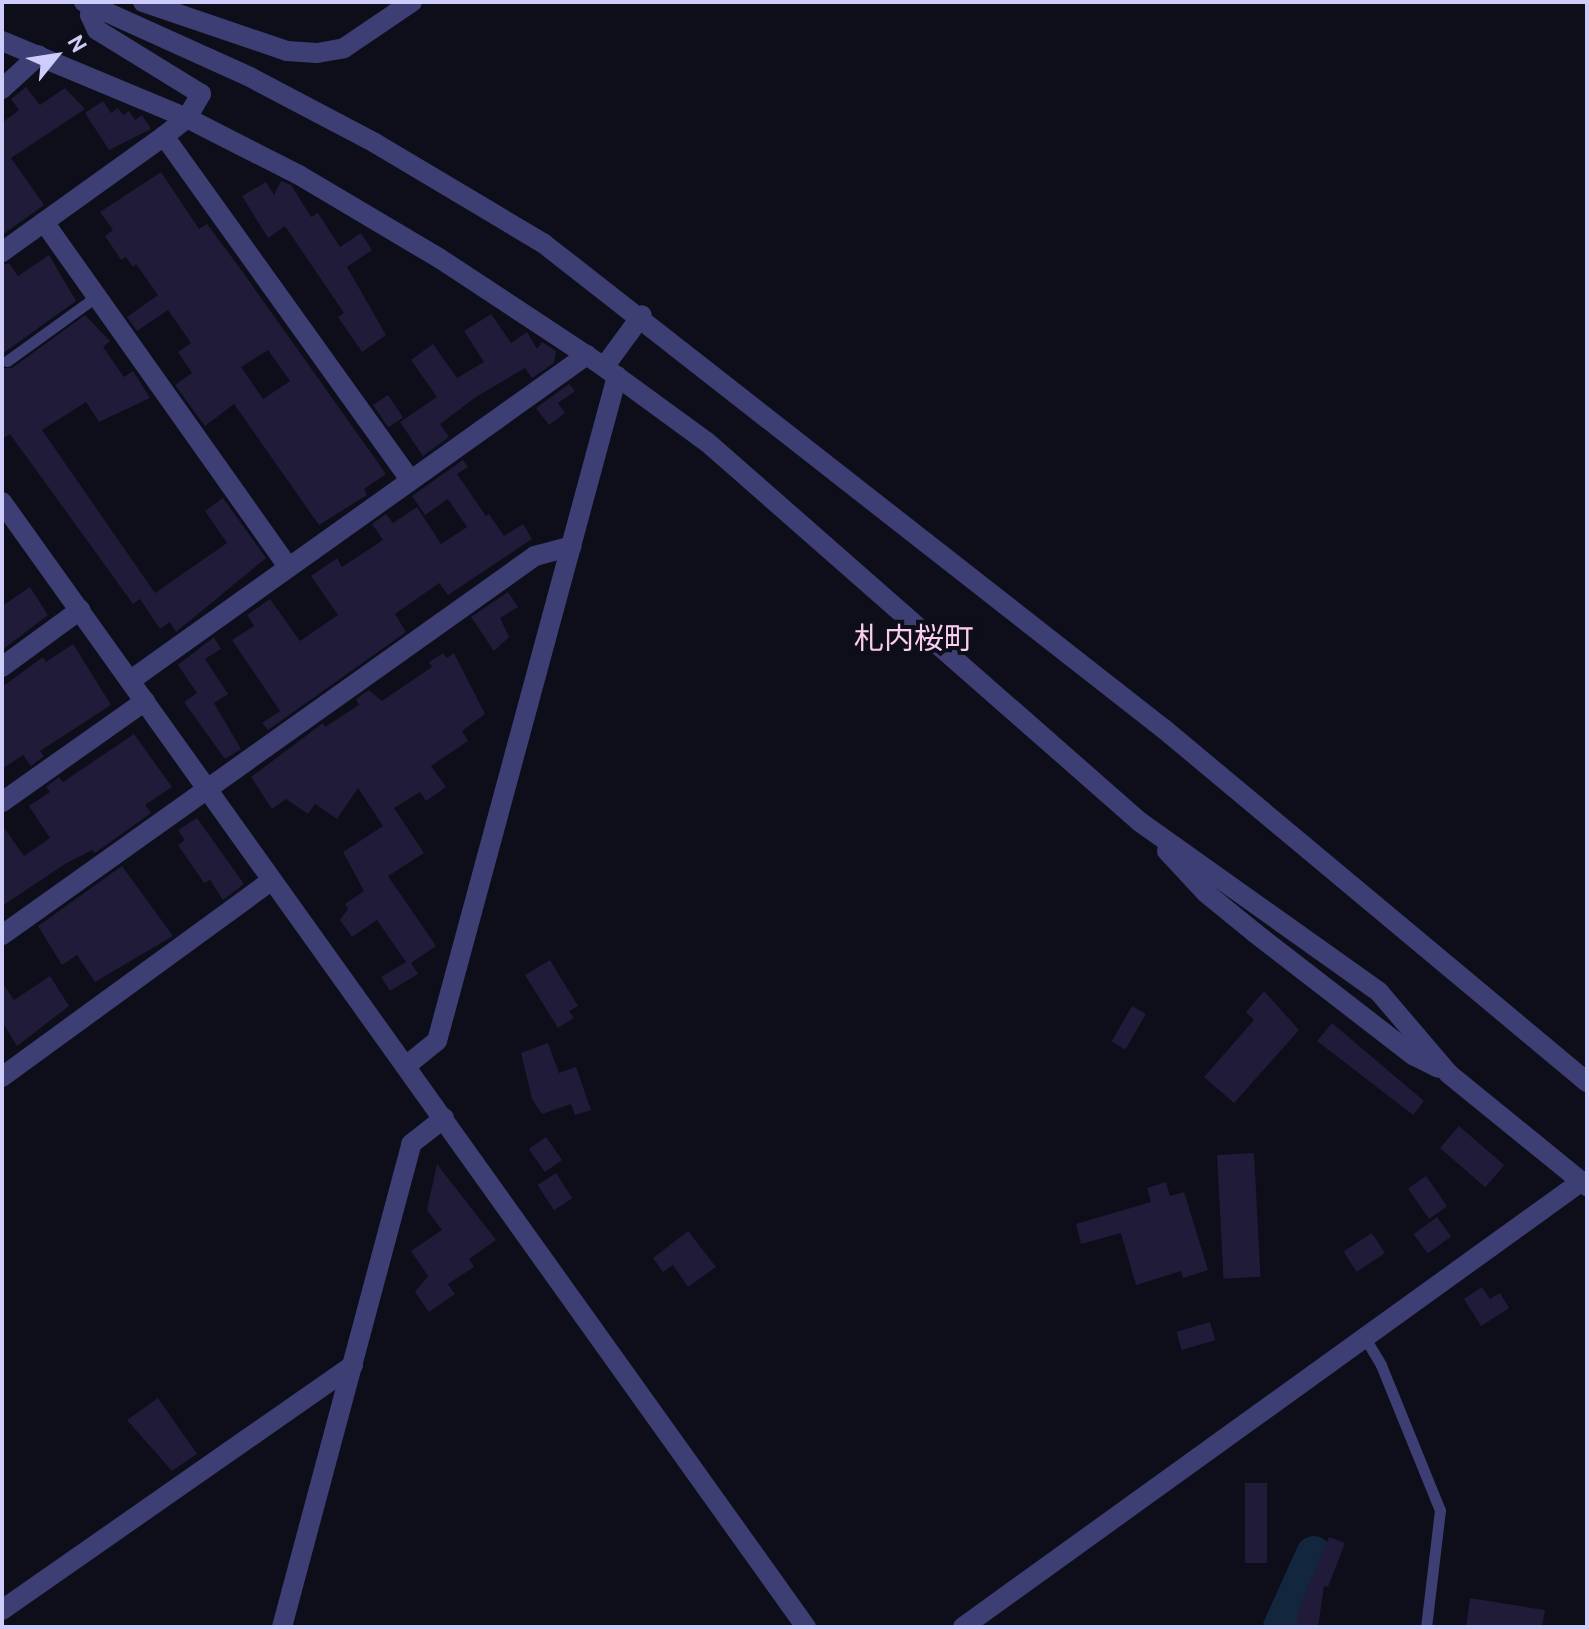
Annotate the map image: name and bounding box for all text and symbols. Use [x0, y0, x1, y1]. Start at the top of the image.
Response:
north arrow [16, 16, 96, 96]
text: N [62, 30, 93, 57]
district label: 札内桜町 [854, 621, 974, 657]

